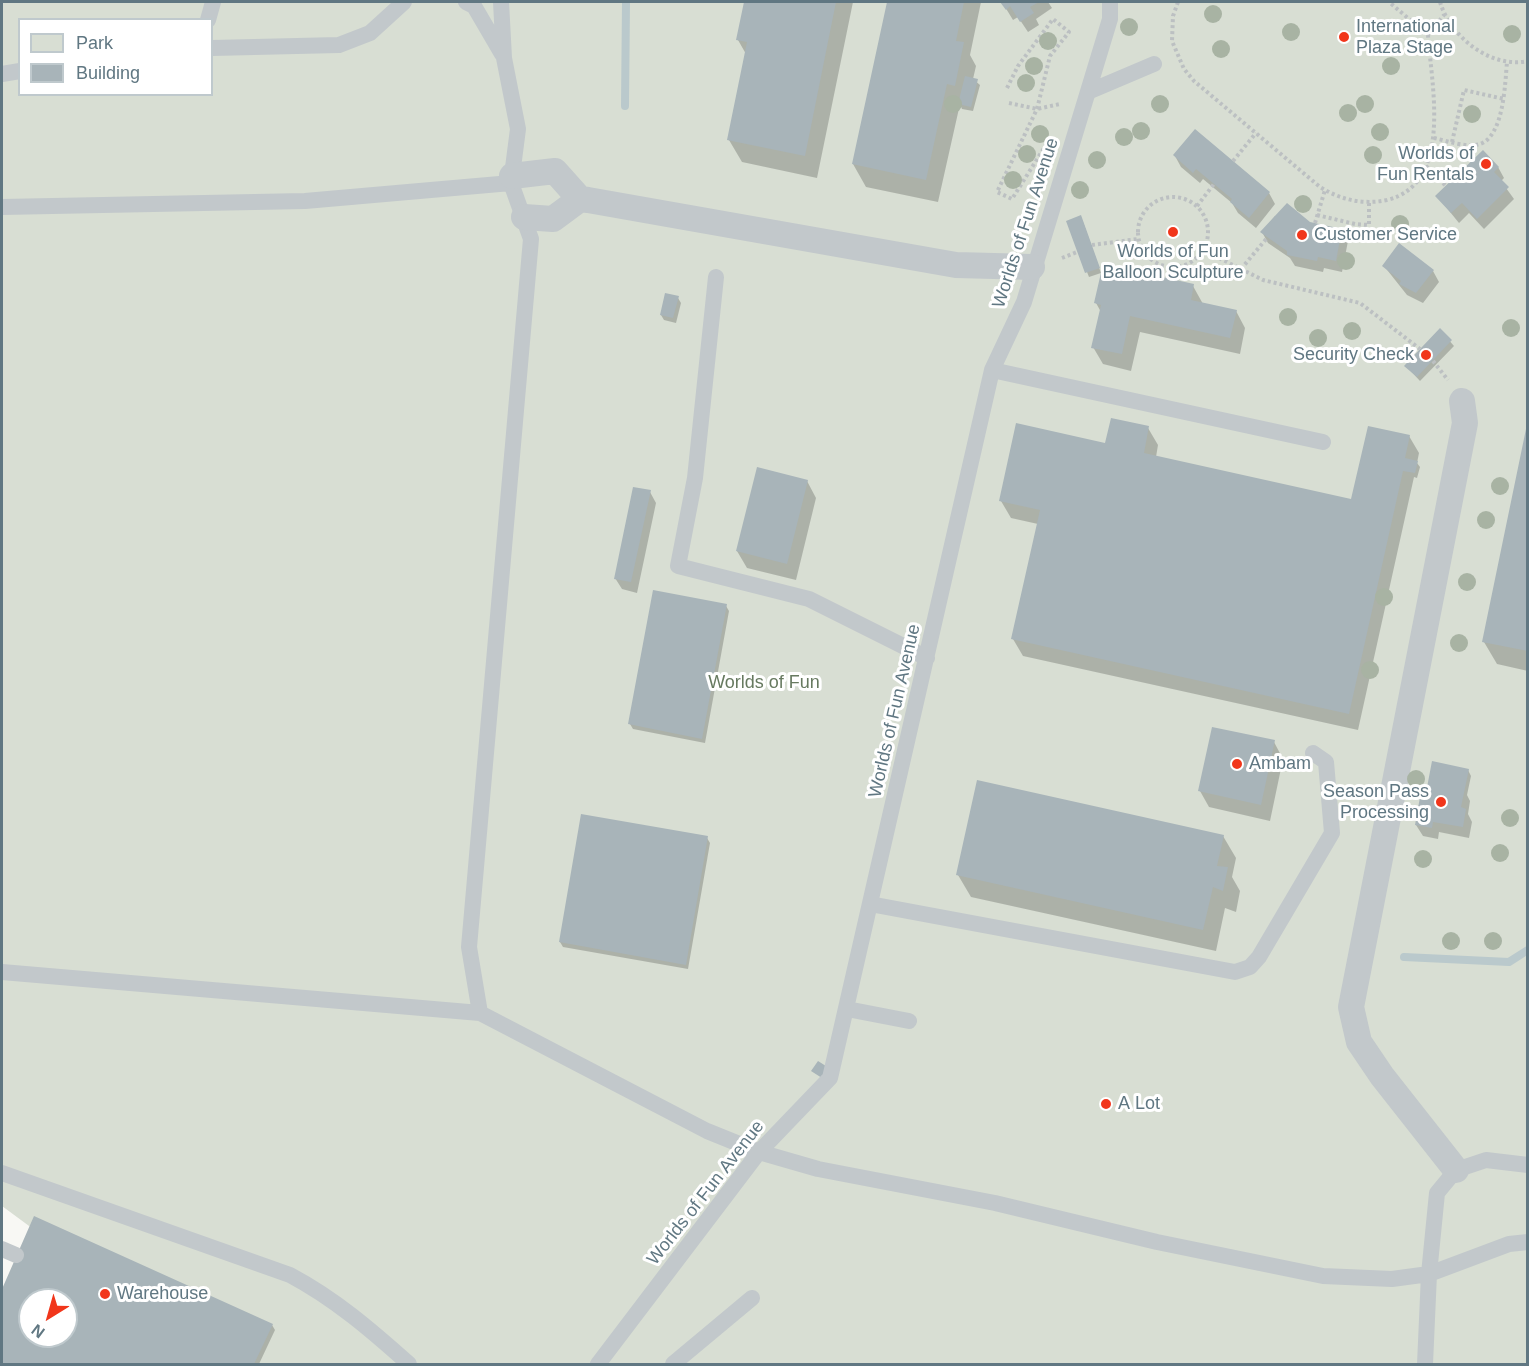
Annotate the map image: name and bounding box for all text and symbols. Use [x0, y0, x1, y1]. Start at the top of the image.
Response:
place label: International Plaza Stage [1356, 16, 1455, 58]
legend [18, 18, 213, 96]
marker: International Plaza Stage [1337, 30, 1351, 44]
text: Park [76, 33, 113, 53]
text: Building [76, 63, 140, 83]
street label: Worlds of Fun Avenue [988, 135, 1064, 311]
place label: Worlds of Fun Rentals [1377, 143, 1474, 186]
marker: Worlds of Fun Rentals [1479, 157, 1493, 171]
place label: Customer Service [1314, 224, 1457, 246]
marker: Worlds of Fun Balloon Sculpture [1166, 225, 1180, 239]
marker: Customer Service [1295, 228, 1309, 242]
place label: Worlds of Fun Balloon Sculpture [1102, 241, 1244, 284]
place label: Security Check [1293, 344, 1414, 366]
marker: Security Check [1419, 348, 1433, 362]
street label: Worlds of Fun Avenue [865, 622, 925, 800]
park label: Worlds of Fun [708, 672, 820, 694]
place label: Ambam [1249, 753, 1311, 775]
marker: Ambam [1230, 757, 1244, 771]
place label: Season Pass Processing [1323, 781, 1429, 824]
marker: Season Pass Processing [1434, 795, 1448, 809]
place label: A Lot [1118, 1093, 1160, 1115]
marker: A Lot [1099, 1097, 1113, 1111]
street label: Worlds of Fun Avenue [643, 1116, 769, 1270]
place label: Warehouse [117, 1283, 208, 1305]
marker: Warehouse [98, 1287, 112, 1301]
north arrow [18, 1288, 78, 1348]
text: N [28, 1321, 48, 1341]

